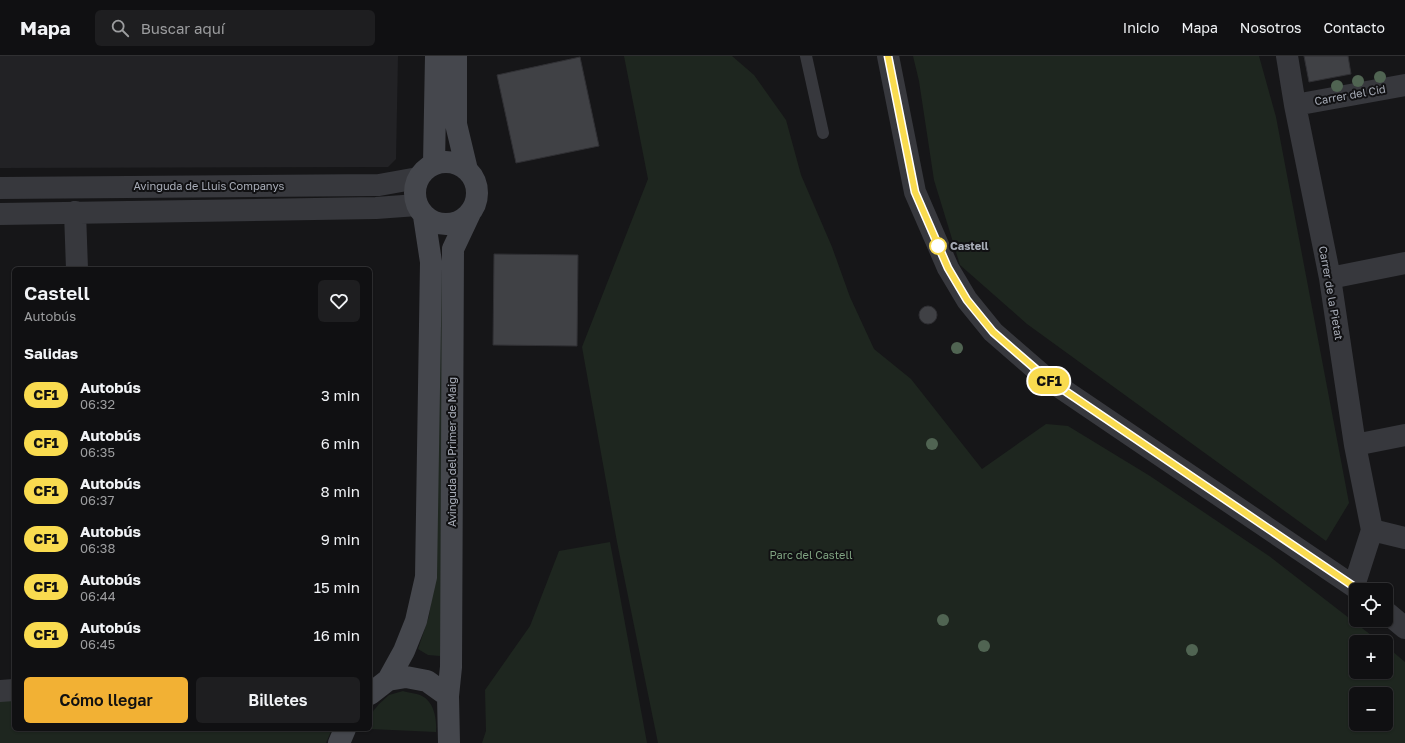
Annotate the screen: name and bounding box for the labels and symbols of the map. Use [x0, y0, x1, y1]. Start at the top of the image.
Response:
street label: Carrer del Cid [1313, 82, 1387, 107]
street label: Avinguda de Lluis Companys [134, 179, 285, 192]
marker: Castell [929, 237, 947, 255]
place label: Castell [950, 239, 989, 252]
street label: Carrer de la Pietat [1317, 245, 1346, 341]
line badge: CF1 [1026, 368, 1072, 394]
street label: Avinguda del Primer de Maig [445, 377, 458, 527]
park label: Parc del Castell [770, 548, 853, 561]

